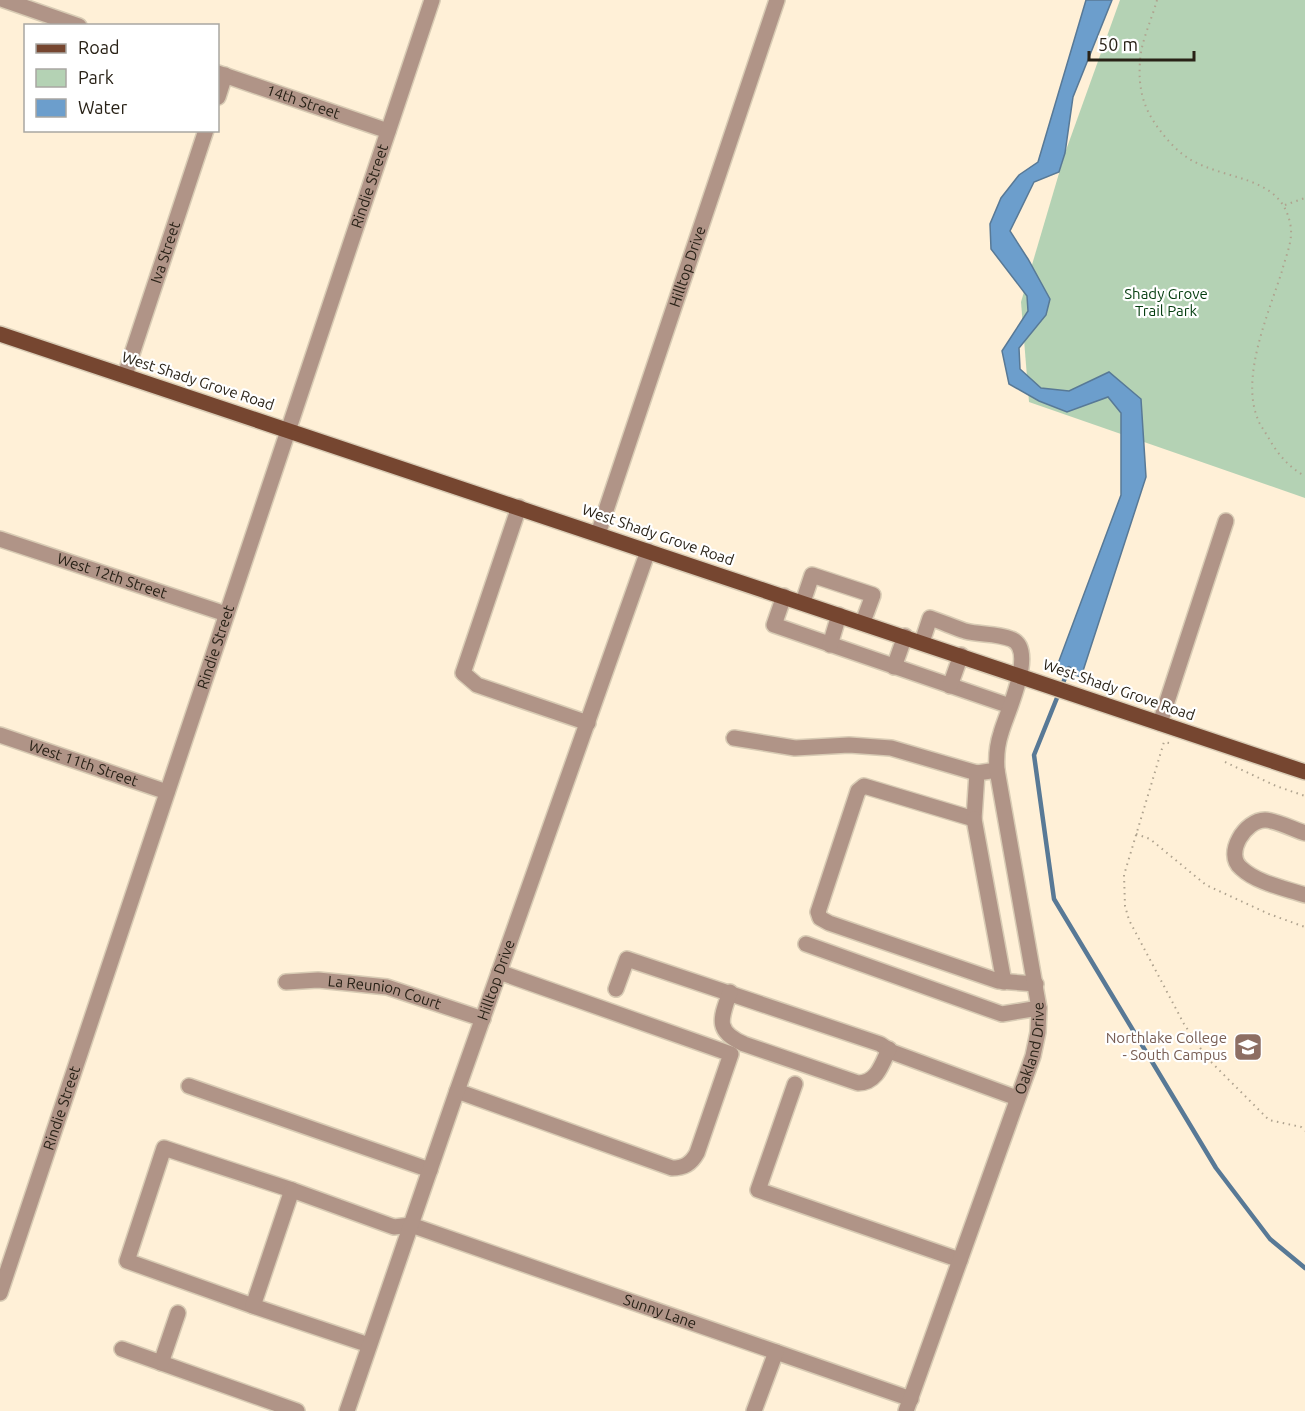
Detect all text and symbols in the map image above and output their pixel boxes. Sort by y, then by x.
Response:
legend [24,24,219,132]
scale bar [1089,24,1194,62]
text: 50 m [1098,34,1138,54]
text: Road [78,37,120,57]
text: Park [78,67,114,87]
street label: 14th Street [264,81,343,122]
text: Water [78,97,128,117]
street label: Rindie Street [347,142,391,230]
street label: Iva Street [147,219,183,286]
street label: Hilltop Drive [666,224,709,309]
park label: Shady Grove Trail Park [1124,285,1208,319]
street label: West Shady Grove Road [120,348,277,413]
street label: West Shady Grove Road [580,501,736,568]
street label: West 12th Street [55,550,169,602]
street label: Rindie Street [193,603,237,691]
street label: West Shady Grove Road [1041,656,1197,723]
street label: West 11th Street [26,736,140,790]
street label: Hilltop Drive [474,937,518,1023]
street label: La Reunion Court [327,972,444,1013]
street label: Oakland Drive [1011,1001,1047,1097]
place label: Northlake College - South Campus [1106,1029,1227,1063]
school or university icon: Northlake College - South Campus [1232,1031,1264,1063]
street label: Rindie Street [39,1064,83,1152]
street label: Sunny Lane [621,1291,699,1332]

